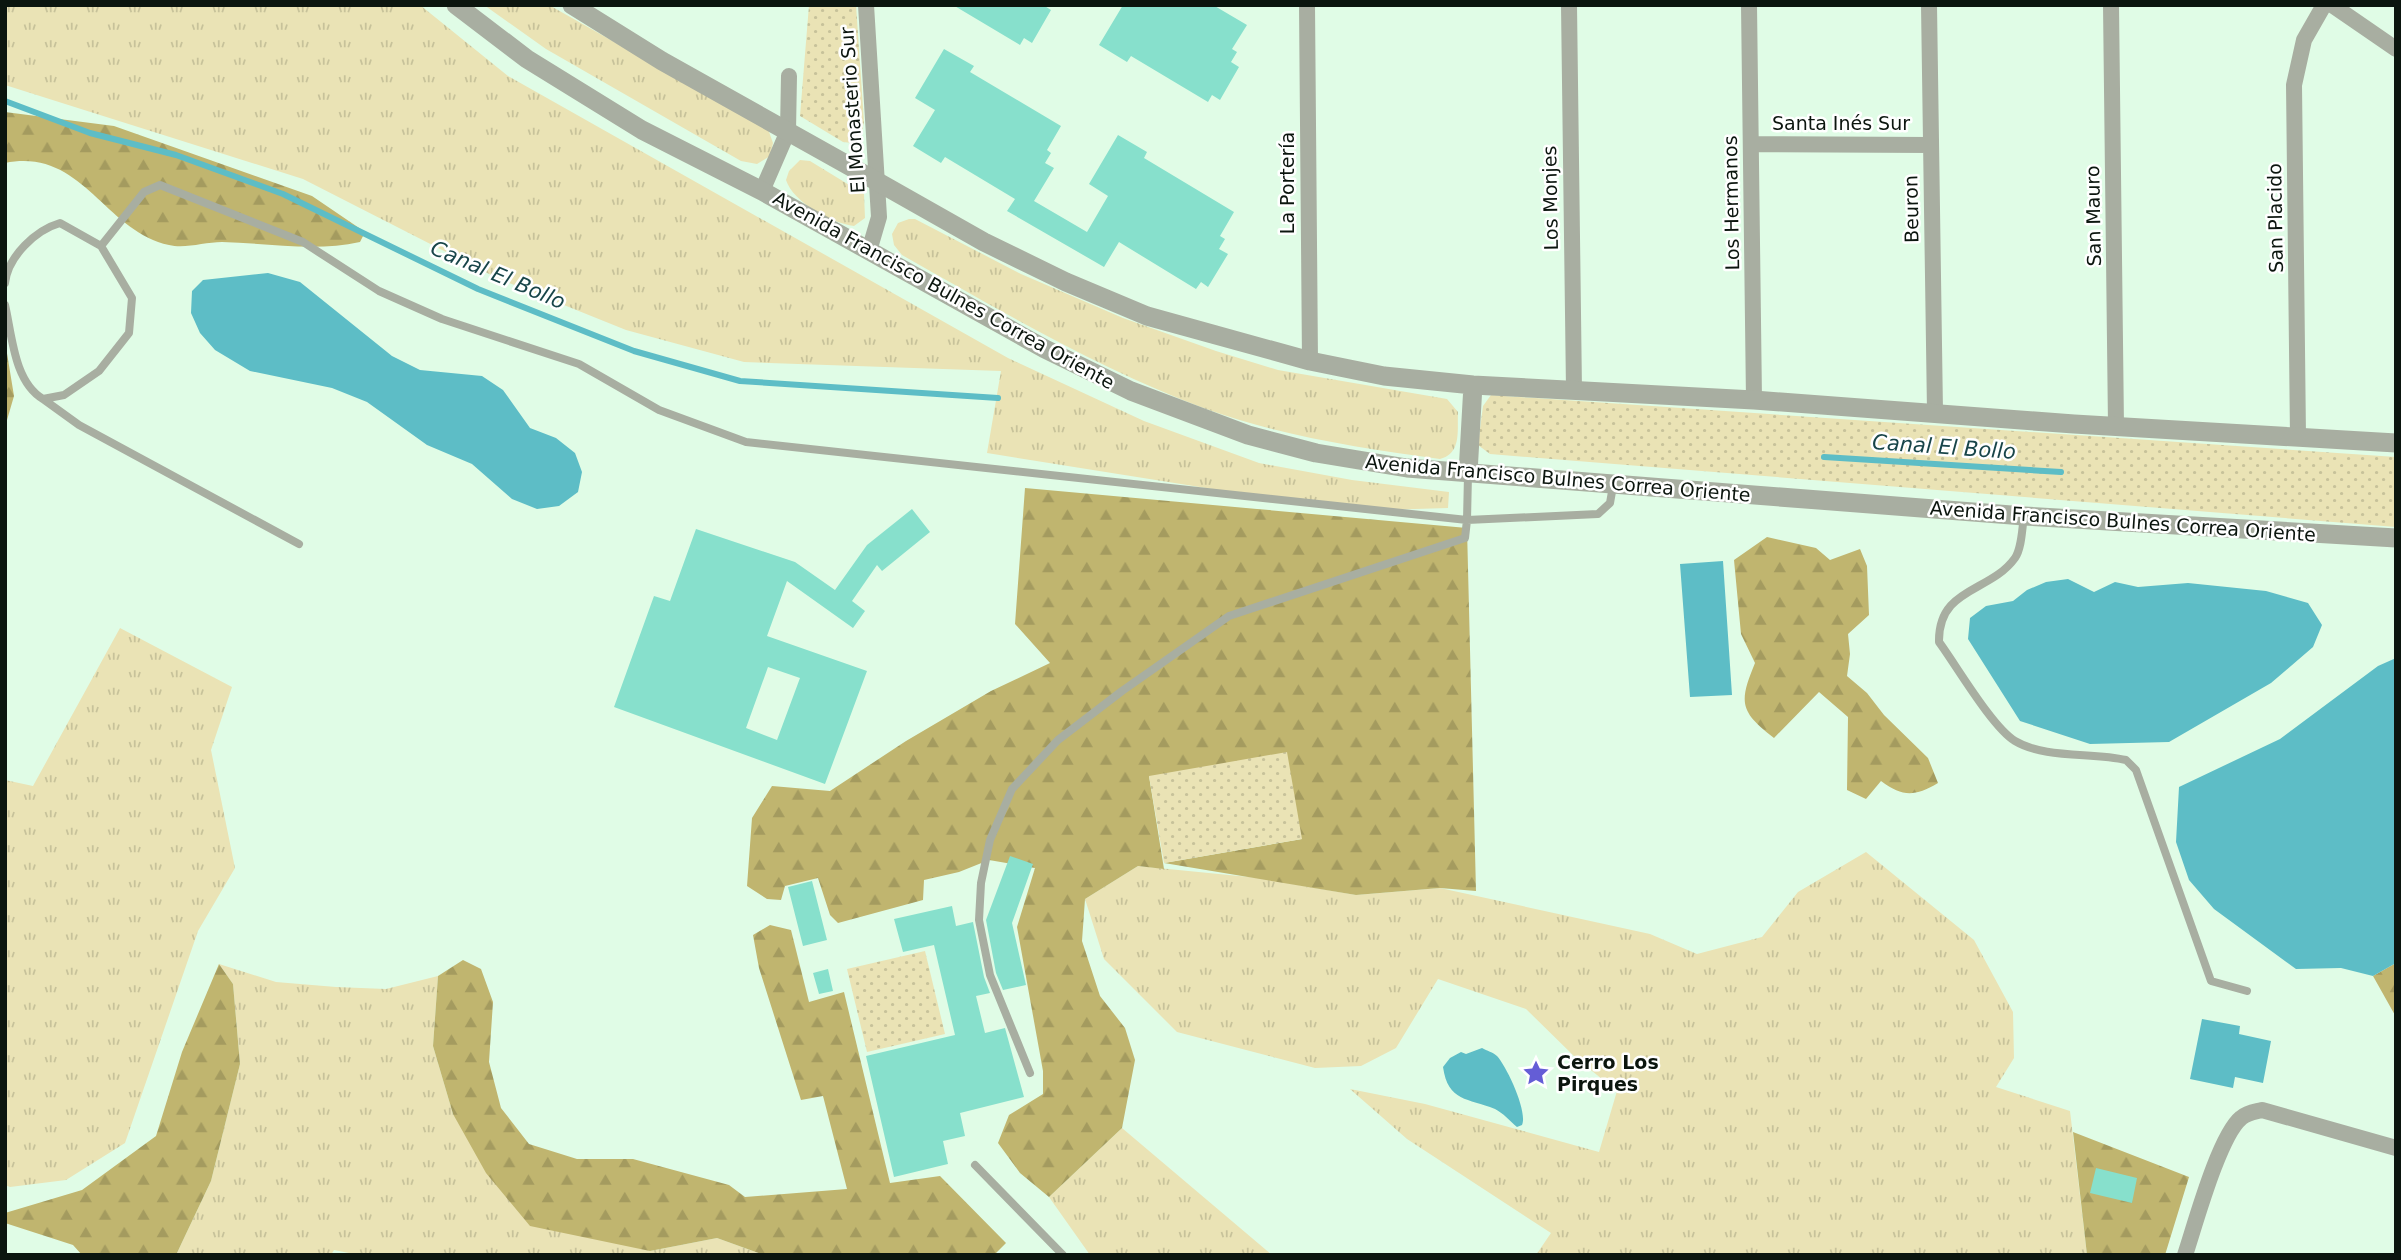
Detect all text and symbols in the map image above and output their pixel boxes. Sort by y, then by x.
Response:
street label: El Monasterio Sur [835,26,869,194]
street label: Santa Inés Sur [1772,112,1910,134]
street label: La Portería [1276,132,1298,234]
street label: Los Hermanos [1719,135,1743,271]
street label: Los Monjes [1538,145,1562,251]
street label: San Placido [2263,163,2287,273]
street label: San Mauro [2081,165,2105,267]
street label: Beuron [1899,175,1923,243]
street label: Avenida Francisco Bulnes Correa Oriente [770,187,1118,393]
water label: Canal El Bollo [427,236,569,314]
water label: Canal El Bollo [1871,430,2017,464]
street label: Avenida Francisco Bulnes Correa Oriente [1364,450,1752,506]
street label: Avenida Francisco Bulnes Correa Oriente [1929,497,2317,545]
place label: Cerro Los Pirques [1557,1051,1659,1095]
place icon: Cerro Los Pirques [1521,1058,1551,1088]

